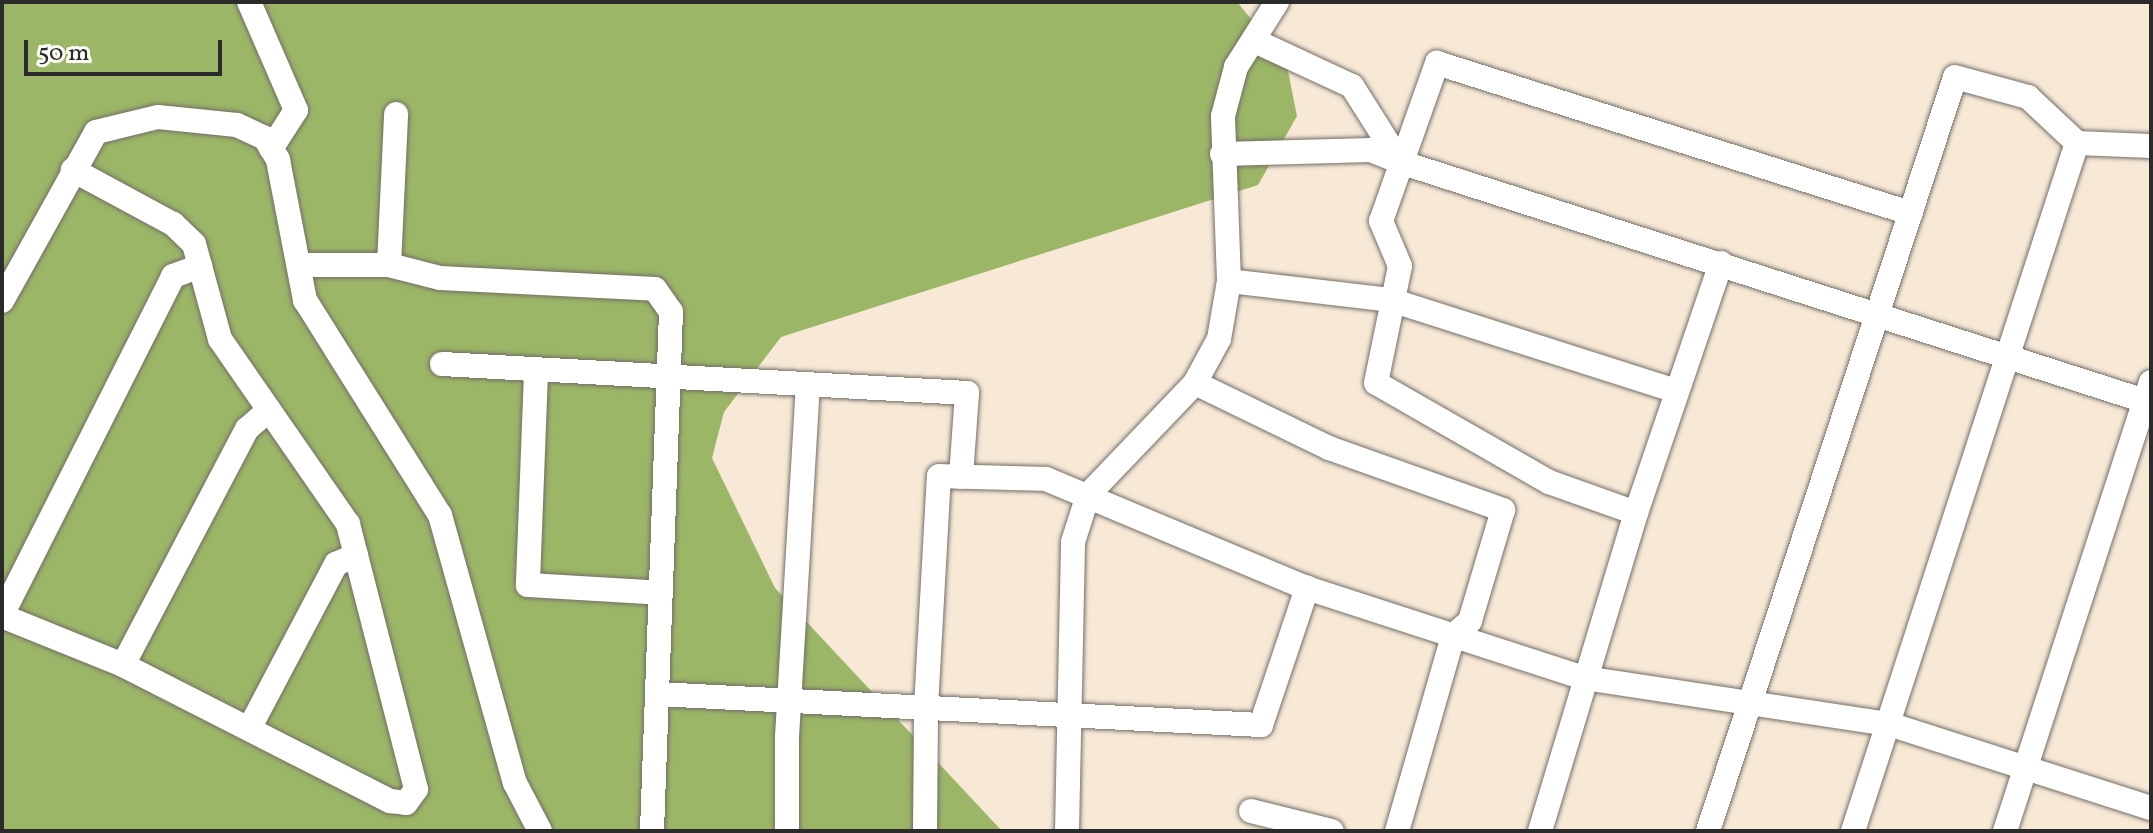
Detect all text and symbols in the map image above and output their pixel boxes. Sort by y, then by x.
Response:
scale bar [28,24,226,74]
text: 50 m [38,37,90,71]

